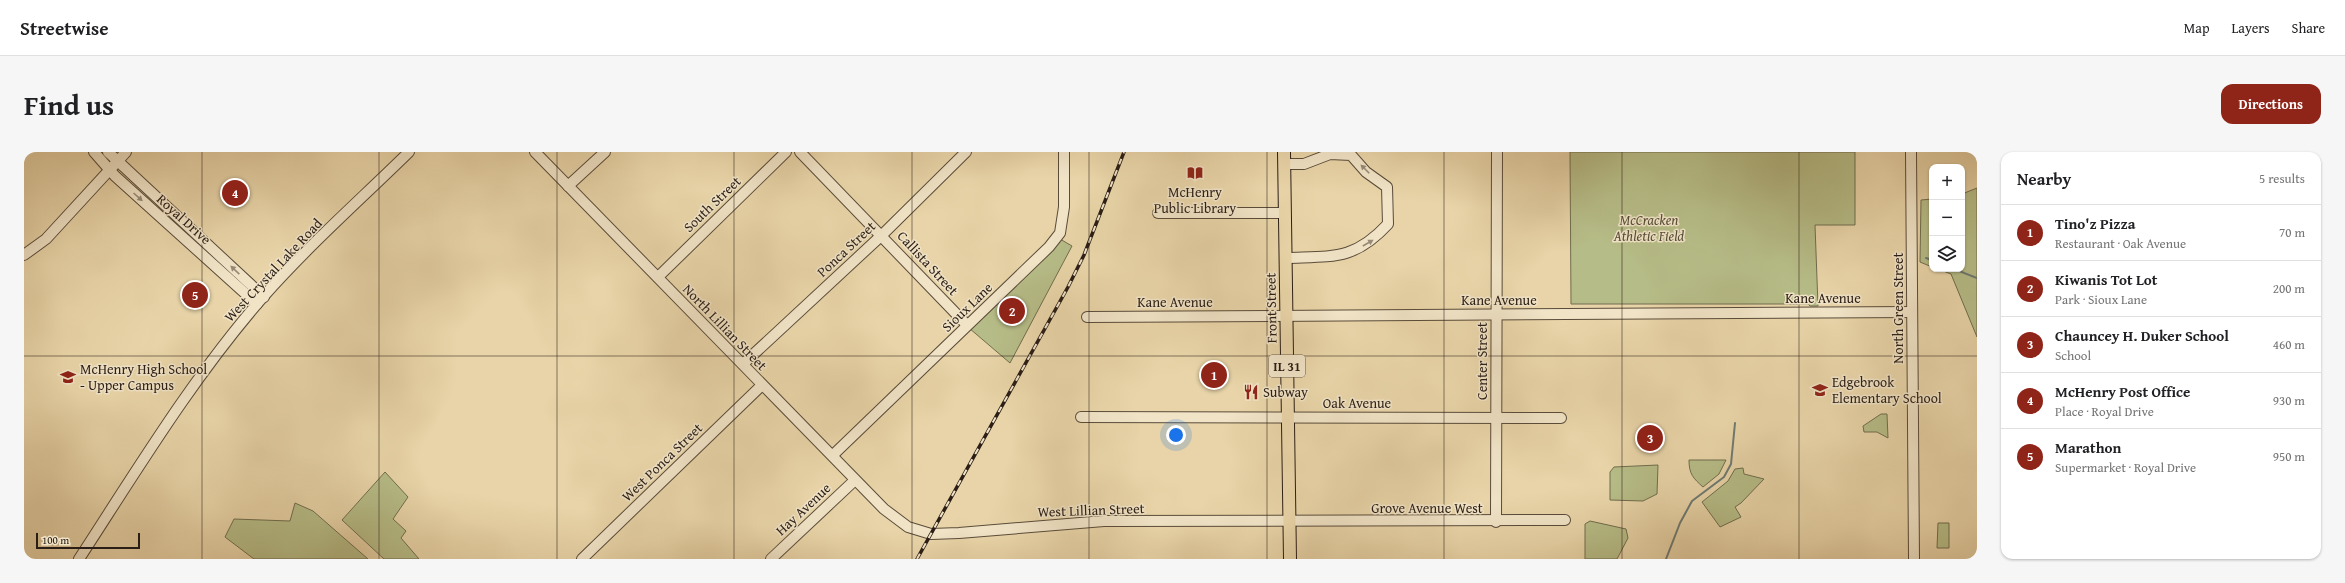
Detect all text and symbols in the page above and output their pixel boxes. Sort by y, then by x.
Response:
text: Streetwise [20,14,109,42]
text: Map [2184,18,2210,38]
text: Layers [2232,18,2270,38]
text: Share [2292,18,2325,38]
text: Find us [24,84,114,125]
button: Directions [2221,84,2321,124]
library icon: McHenry Public Library [1186,164,1204,182]
one-way arrow [1360,164,1370,174]
map controls [1929,164,1965,272]
button: + [1929,164,1965,200]
text: Nearby [2017,166,2071,191]
text: 5 results [2259,169,2305,188]
street label: South Street [679,171,745,236]
pin: 4 [222,178,248,208]
place label: McHenry Public Library [1154,182,1236,218]
street label: Royal Drive [152,189,216,249]
one-way arrow [133,192,142,201]
button: − [1929,200,1965,236]
park label: McCracken Athletic Field [1613,210,1685,246]
street label: West Crystal Lake Road [220,213,327,326]
text: Tino'z Pizza [2055,213,2135,234]
street label: Ponca Street [812,216,880,281]
text: 1 [2027,223,2033,242]
text: 70 m [2279,223,2305,242]
street label: Callista Street [893,226,963,300]
text: Restaurant · Oak Avenue [2055,234,2186,253]
button: layers [1929,236,1965,272]
one-way arrow [1362,239,1374,246]
street label: North Green Street [1888,252,1908,364]
one-way arrow [230,266,240,275]
text: Kiwanis Tot Lot [2055,269,2157,290]
street label: Front Street [1260,272,1282,344]
street label: Sioux Lane [937,277,997,336]
street label: North Lillian Street [678,279,772,375]
text: 2 [2027,279,2033,298]
text: 200 m [2273,279,2305,298]
pin: 5 [182,280,208,310]
street label: Kane Avenue [1785,288,1861,308]
street label: Kane Avenue [1461,290,1537,310]
text: Park · Sioux Lane [2055,290,2147,309]
street label: Kane Avenue [1137,292,1213,312]
pin: 2 [999,296,1025,326]
street label: Center Street [1472,322,1492,400]
text: Chauncey H. Duker School [2055,325,2229,346]
text: 3 [2027,335,2033,354]
text: 460 m [2273,335,2305,354]
text: School [2055,346,2091,365]
road number: IL 31 [1269,355,1305,377]
place label: McHenry High School - Upper Campus [80,359,207,395]
pin: 1 [1201,360,1227,390]
school or university icon: McHenry High School - Upper Campus [59,368,77,386]
place label: Edgebrook Elementary School [1832,372,1942,408]
school or university icon: Edgebrook Elementary School [1811,381,1829,399]
text: McHenry Post Office [2055,381,2190,402]
place label: Subway [1263,382,1308,402]
restaurant icon: Subway [1242,383,1260,401]
text: 4 [2027,391,2033,410]
text: 930 m [2273,391,2305,410]
street label: Oak Avenue [1323,393,1392,413]
text: Place · Royal Drive [2055,402,2154,421]
street label: West Ponca Street [617,418,707,506]
pin: 3 [1637,423,1663,453]
your location [1166,425,1186,445]
text: Marathon [2055,437,2121,458]
text: 5 [2027,447,2033,466]
text: 950 m [2273,447,2305,466]
text: Supermarket · Royal Drive [2055,458,2196,477]
street label: Hay Avenue [771,478,835,540]
street label: West Lillian Street [1037,498,1145,522]
street label: Grove Avenue West [1371,498,1483,518]
scale bar [36,531,140,550]
text: 100 m [42,532,69,548]

